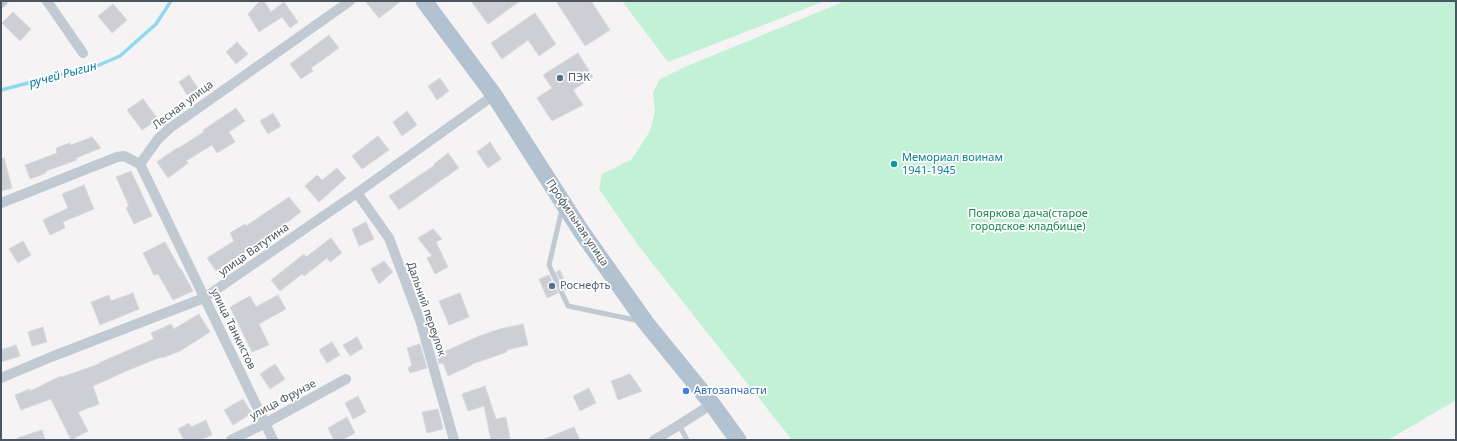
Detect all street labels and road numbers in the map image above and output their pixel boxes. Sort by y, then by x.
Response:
street label: Лесная улица [150,78,216,132]
street label: Профильная улица [543,177,611,269]
street label: улица Ватутина [216,221,292,279]
street label: Дальний переулок [404,260,448,358]
street label: улица Танкистов [208,286,258,372]
street label: улица Фрунзе [248,377,318,423]

